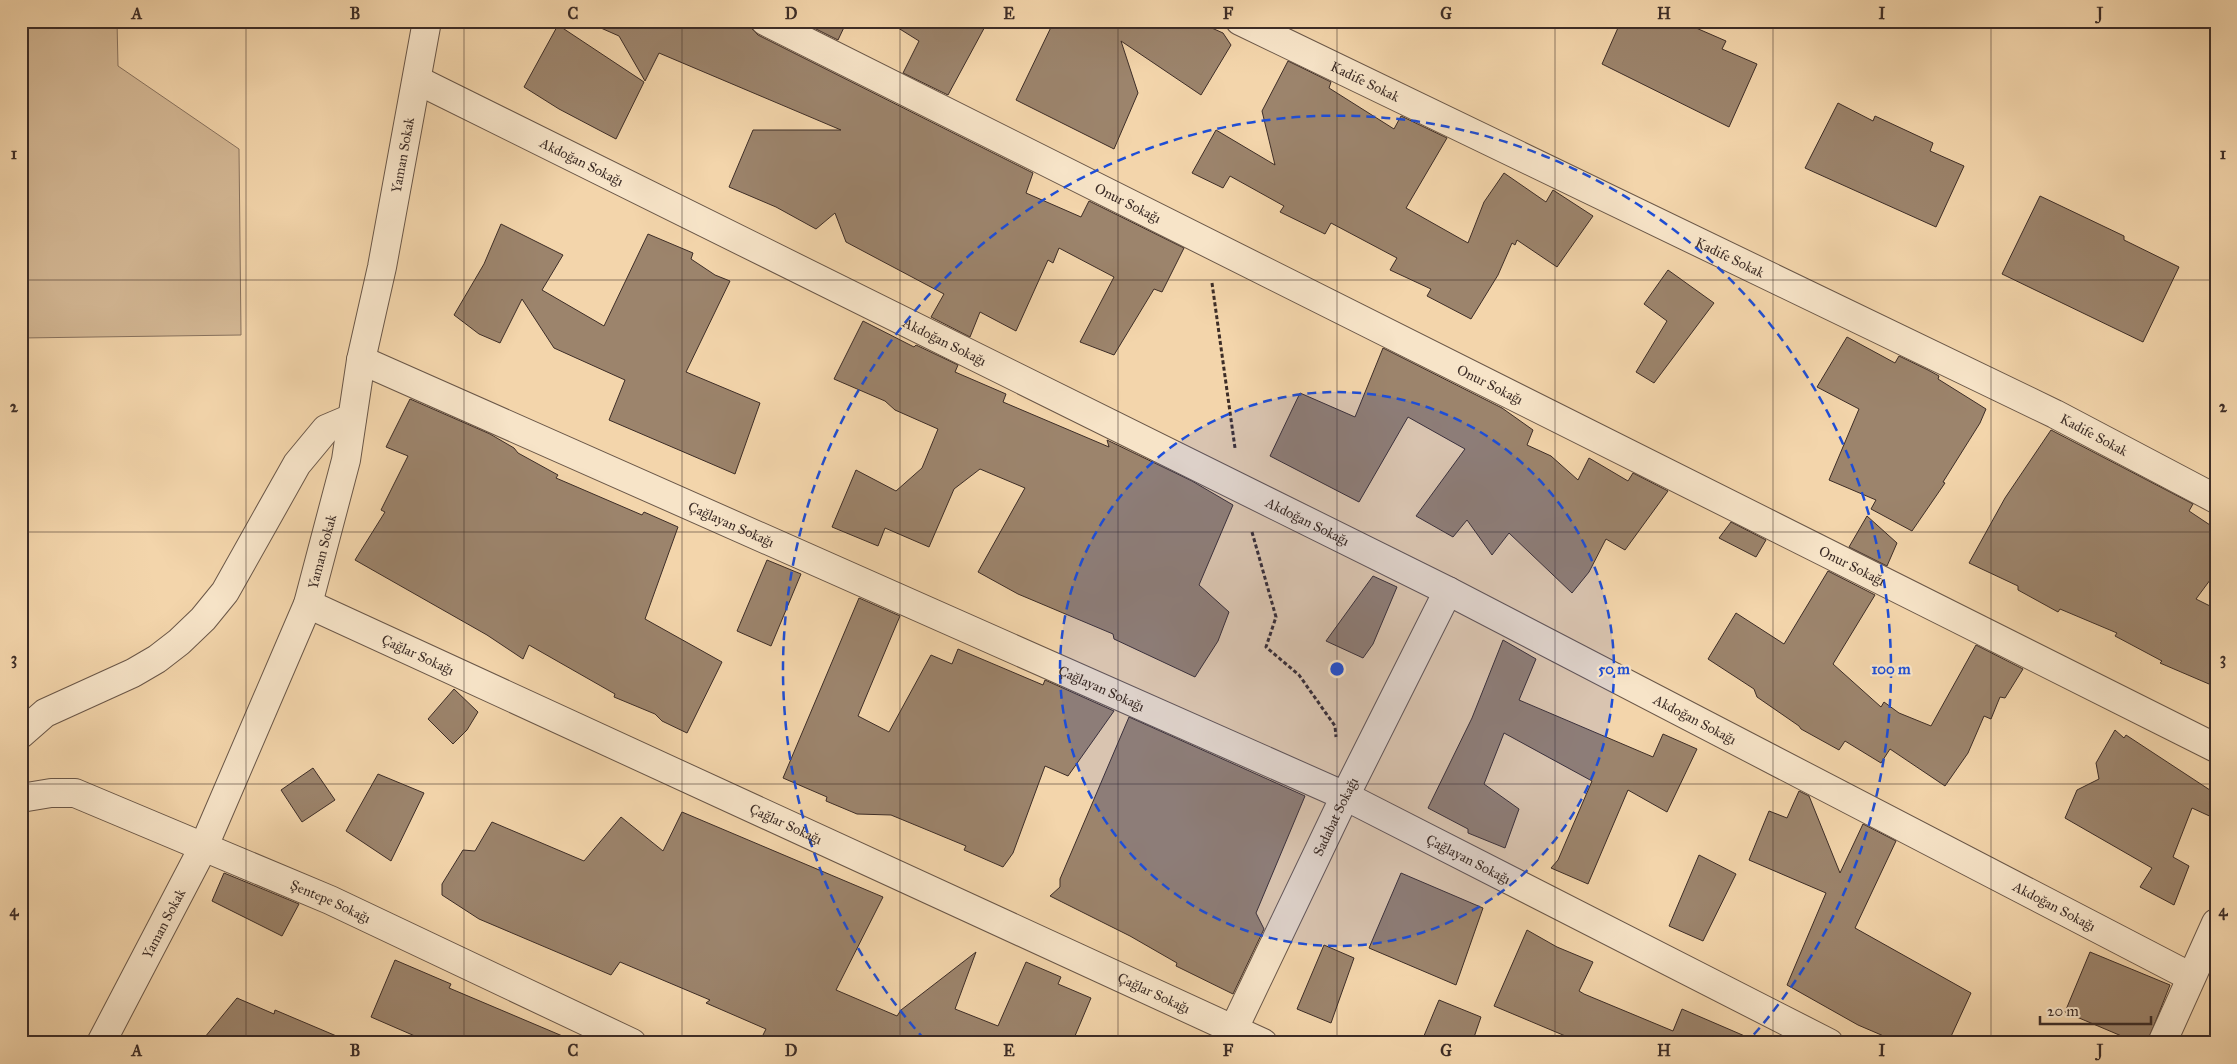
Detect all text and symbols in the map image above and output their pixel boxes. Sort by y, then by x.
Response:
text: A [131,4,143,23]
text: B [350,4,360,23]
text: C [568,4,579,23]
text: D [785,4,798,23]
text: E [1003,4,1015,23]
text: F [1223,4,1234,23]
text: G [1440,4,1452,23]
text: H [1657,4,1671,23]
text: I [1879,4,1886,23]
text: J [2095,4,2104,24]
street label: Kadife Sokak [1328,58,1403,106]
street label: Yaman Sokak [388,116,418,194]
street label: Akdoğan Sokağı [536,134,626,190]
text: 1 [11,144,18,163]
text: 1 [2220,144,2227,163]
street label: Onur Sokağı [1092,180,1164,227]
street label: Kadife Sokak [1693,234,1767,282]
street label: Akdoğan Sokağı [899,314,989,370]
street label: Onur Sokağı [1454,361,1526,408]
text: 2 [10,397,19,416]
text: 2 [2219,397,2228,416]
street label: Kadife Sokak [2057,410,2131,460]
street label: Akdoğan Sokağı [1262,494,1352,550]
street label: Çağlayan Sokağı [685,498,777,551]
street label: Yaman Sokak [304,512,340,591]
street label: Onur Sokağı [1816,542,1888,590]
street label: Çağlar Sokağı [379,631,457,679]
text: 3 [11,649,17,669]
text: 3 [2220,649,2226,669]
centre of rings [1328,660,1346,678]
text: 50 m [1598,660,1630,678]
text: 100 m [1871,660,1911,678]
street label: Çağlayan Sokağı [1056,662,1147,715]
street label: Akdoğan Sokağı [1650,691,1739,748]
street label: Sadabat Sokağı [1310,774,1362,859]
street label: Çağlar Sokağı [747,800,825,848]
street label: Çağlayan Sokağı [1423,831,1514,888]
street label: Şentepe Sokağı [288,876,373,927]
street label: Akdoğan Sokağı [2009,877,2099,935]
street label: Yaman Sokak [139,885,189,961]
text: 4 [10,901,20,921]
text: 4 [2219,901,2229,921]
street label: Çağlar Sokağı [1115,969,1193,1017]
scale bar [2040,994,2151,1026]
text: 20 m [2047,1002,2079,1020]
text: A [131,1041,143,1060]
text: B [350,1041,360,1060]
text: C [568,1041,579,1060]
text: D [785,1041,798,1060]
text: E [1003,1041,1015,1060]
text: F [1223,1041,1234,1060]
text: G [1440,1041,1452,1060]
text: H [1657,1041,1671,1060]
text: I [1879,1041,1886,1060]
text: J [2095,1041,2104,1061]

